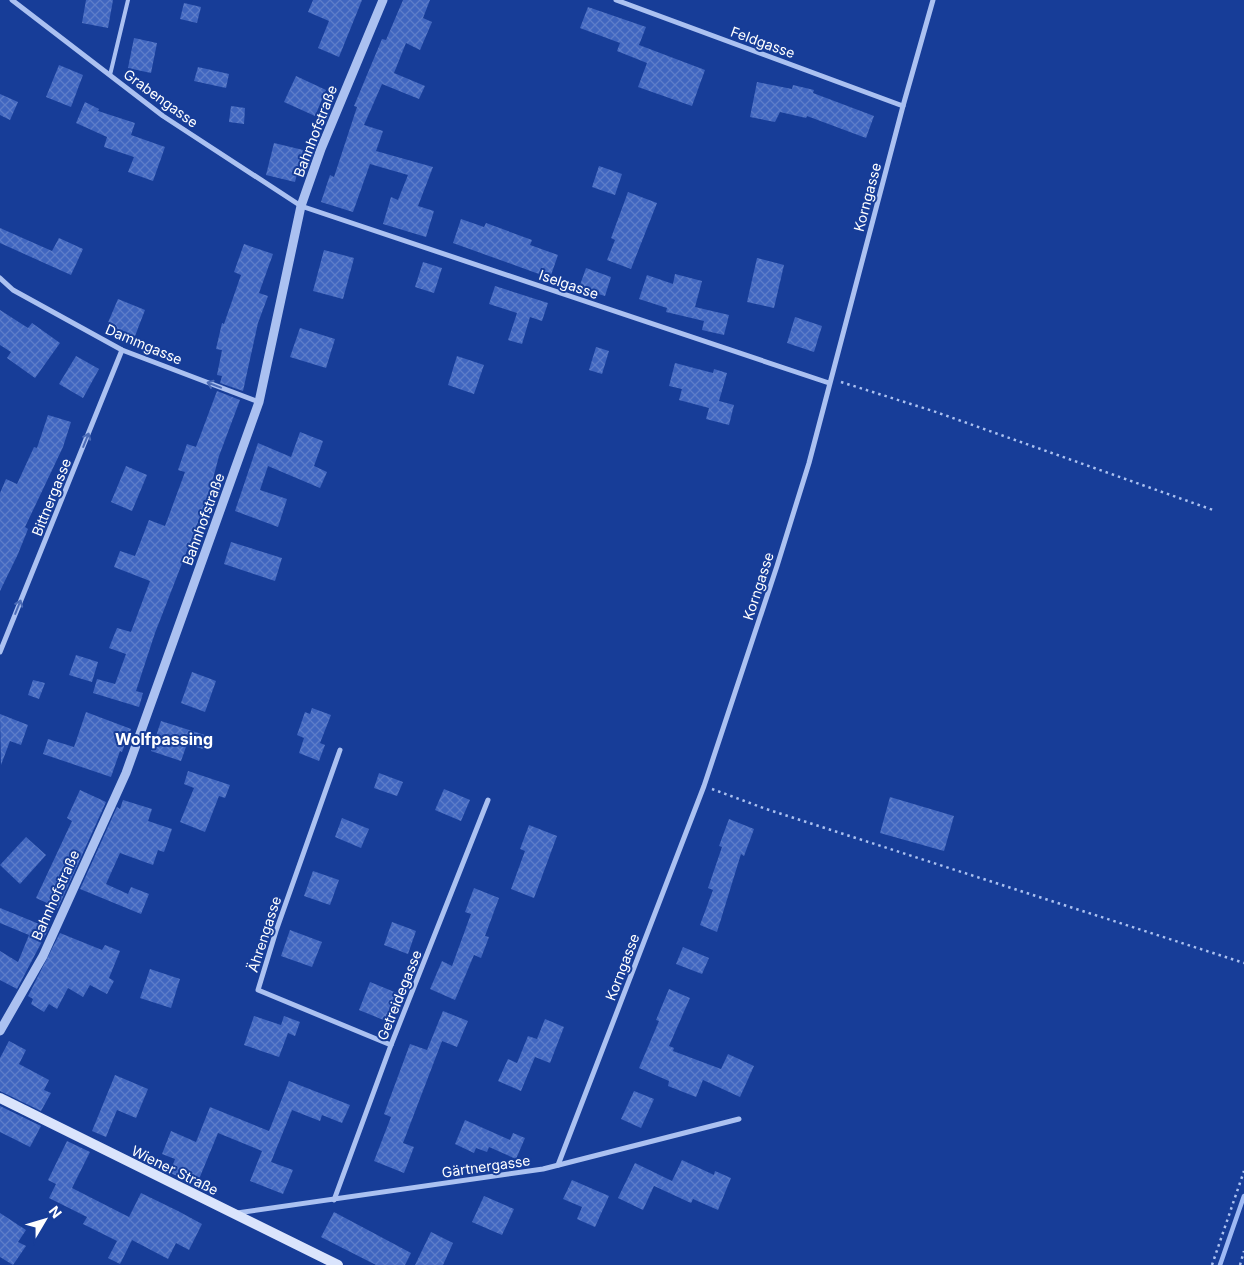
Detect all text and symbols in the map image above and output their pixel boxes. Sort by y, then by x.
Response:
street label: Feldgasse [729,23,797,61]
street label: Grabengasse [120,65,202,131]
street label: Bahnhofstraße [290,83,340,179]
street label: Korngasse [850,161,884,233]
street label: Iselgasse [537,266,601,302]
street label: Dammgasse [103,320,185,368]
one-way arrow [207,380,222,389]
one-way arrow [81,433,91,448]
street label: Bittnergasse [28,456,74,538]
street label: Bahnhofstraße [178,471,228,567]
street label: Korngasse [739,550,777,622]
one-way arrow [14,600,24,615]
district label: Wolfpassing [115,729,213,749]
street label: Bahnhofstraße [28,847,82,943]
street label: Ährengasse [244,894,284,974]
street label: Korngasse [601,931,643,1003]
street label: Getreidegasse [373,947,425,1043]
street label: Wiener Straße [129,1142,221,1198]
street label: Gärtnergasse [441,1151,531,1181]
north arrow [20,1195,70,1245]
text: N [46,1202,66,1221]

